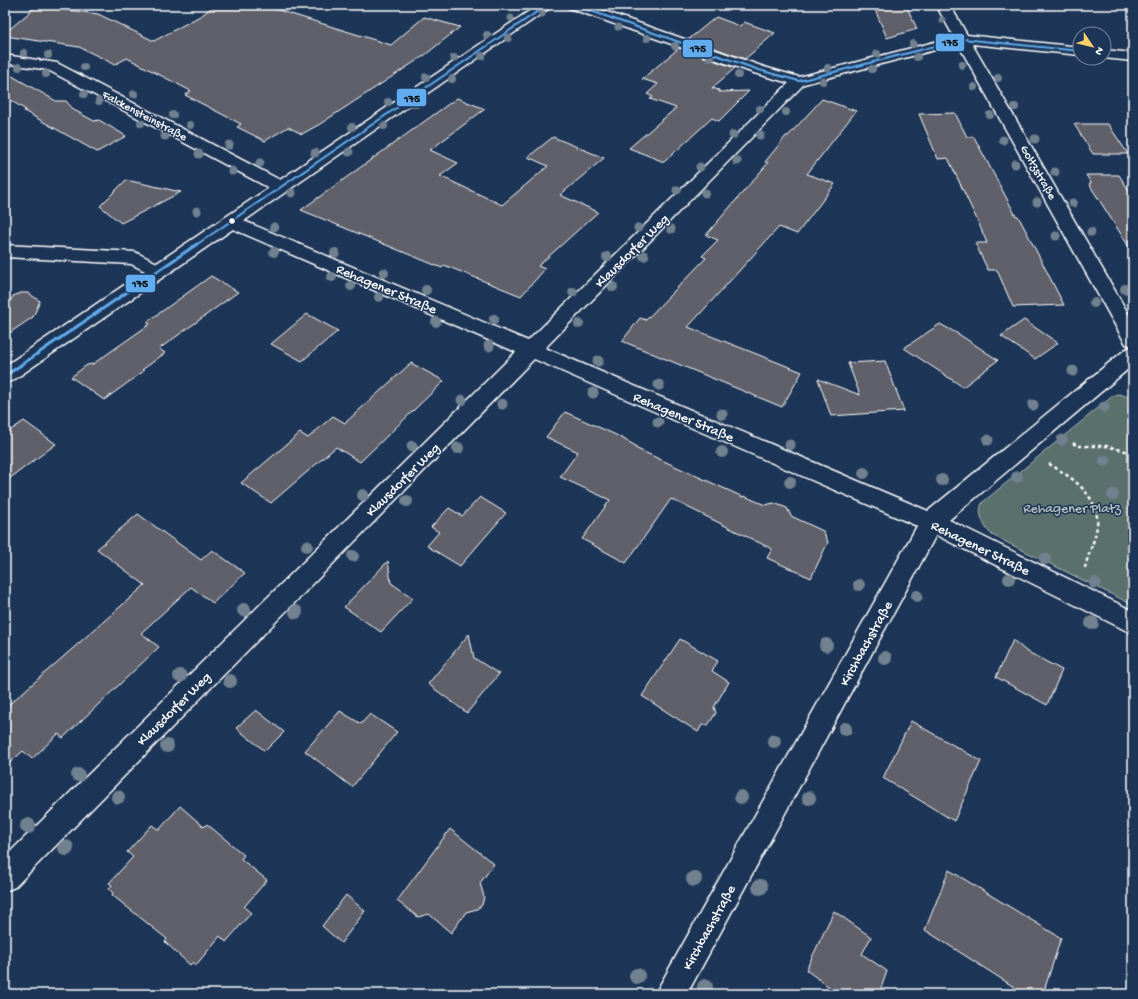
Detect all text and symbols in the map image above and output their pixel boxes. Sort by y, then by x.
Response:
north arrow [1072,26,1112,66]
line badge: 175 [935,33,965,52]
text: 175 [941,38,958,50]
line badge: 175 [682,39,713,58]
text: 175 [689,44,706,56]
text: N [1092,44,1106,57]
street label: Falckensteinstraße [98,88,190,145]
line badge: 175 [396,88,427,107]
text: 175 [403,94,420,106]
street label: Goltzstraße [1016,143,1059,203]
street label: Klausdorfer Weg [592,211,673,292]
unlabelled marker [227,216,237,226]
street label: Rehagener Straße [333,261,440,319]
line badge: 175 [125,274,156,293]
text: 175 [131,279,148,291]
street label: Rehagener Straße [630,389,737,447]
street label: Klausdorfer Weg [363,440,444,521]
park label: Rehagener Platz [1023,501,1122,518]
street label: Rehagener Straße [928,518,1033,581]
street label: Kirchbachstraße [837,598,898,690]
street label: Klausdorfer Weg [134,669,215,750]
street label: Kirchbachstraße [680,882,741,974]

